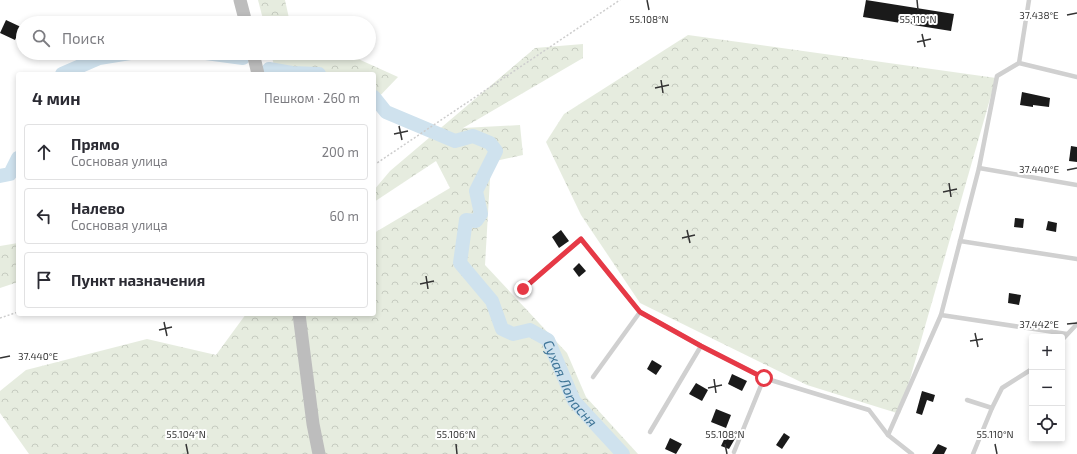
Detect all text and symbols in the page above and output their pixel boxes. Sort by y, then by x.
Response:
text: 37.438°E [1019,9,1059,21]
text: 55.108°N [629,13,669,25]
text: 55.110°N [899,13,937,25]
search box [16,16,376,60]
icon: search [30,27,52,49]
text: Поиск [62,29,105,47]
text: 4 мин [32,88,81,108]
text: Пешком · 260 m [264,90,360,106]
text: Прямо [71,135,120,153]
icon: ahead [33,141,55,163]
text: 200 m [322,144,359,160]
text: Сосновая улица [71,153,168,169]
text: 37.440°E [1019,163,1059,175]
text: Налево [71,199,125,217]
icon: left [33,205,55,227]
text: 60 m [329,208,359,224]
text: Сосновая улица [71,217,168,233]
icon: arrive [33,269,55,291]
text: Пункт назначения [71,271,205,289]
route end [514,280,532,298]
text: 37.442°E [1019,318,1059,330]
map controls [1029,334,1065,442]
button: + [1029,334,1065,370]
water label: Сухая Лопасня [540,337,602,430]
text: 37.440°E [18,350,58,362]
route start [755,369,773,387]
button: − [1029,370,1065,406]
button: locate [1029,406,1065,442]
text: 55.104°N [166,428,206,440]
text: 55.106°N [437,428,476,440]
text: 55.108°N [705,428,745,440]
text: 55.110°N [976,428,1014,440]

